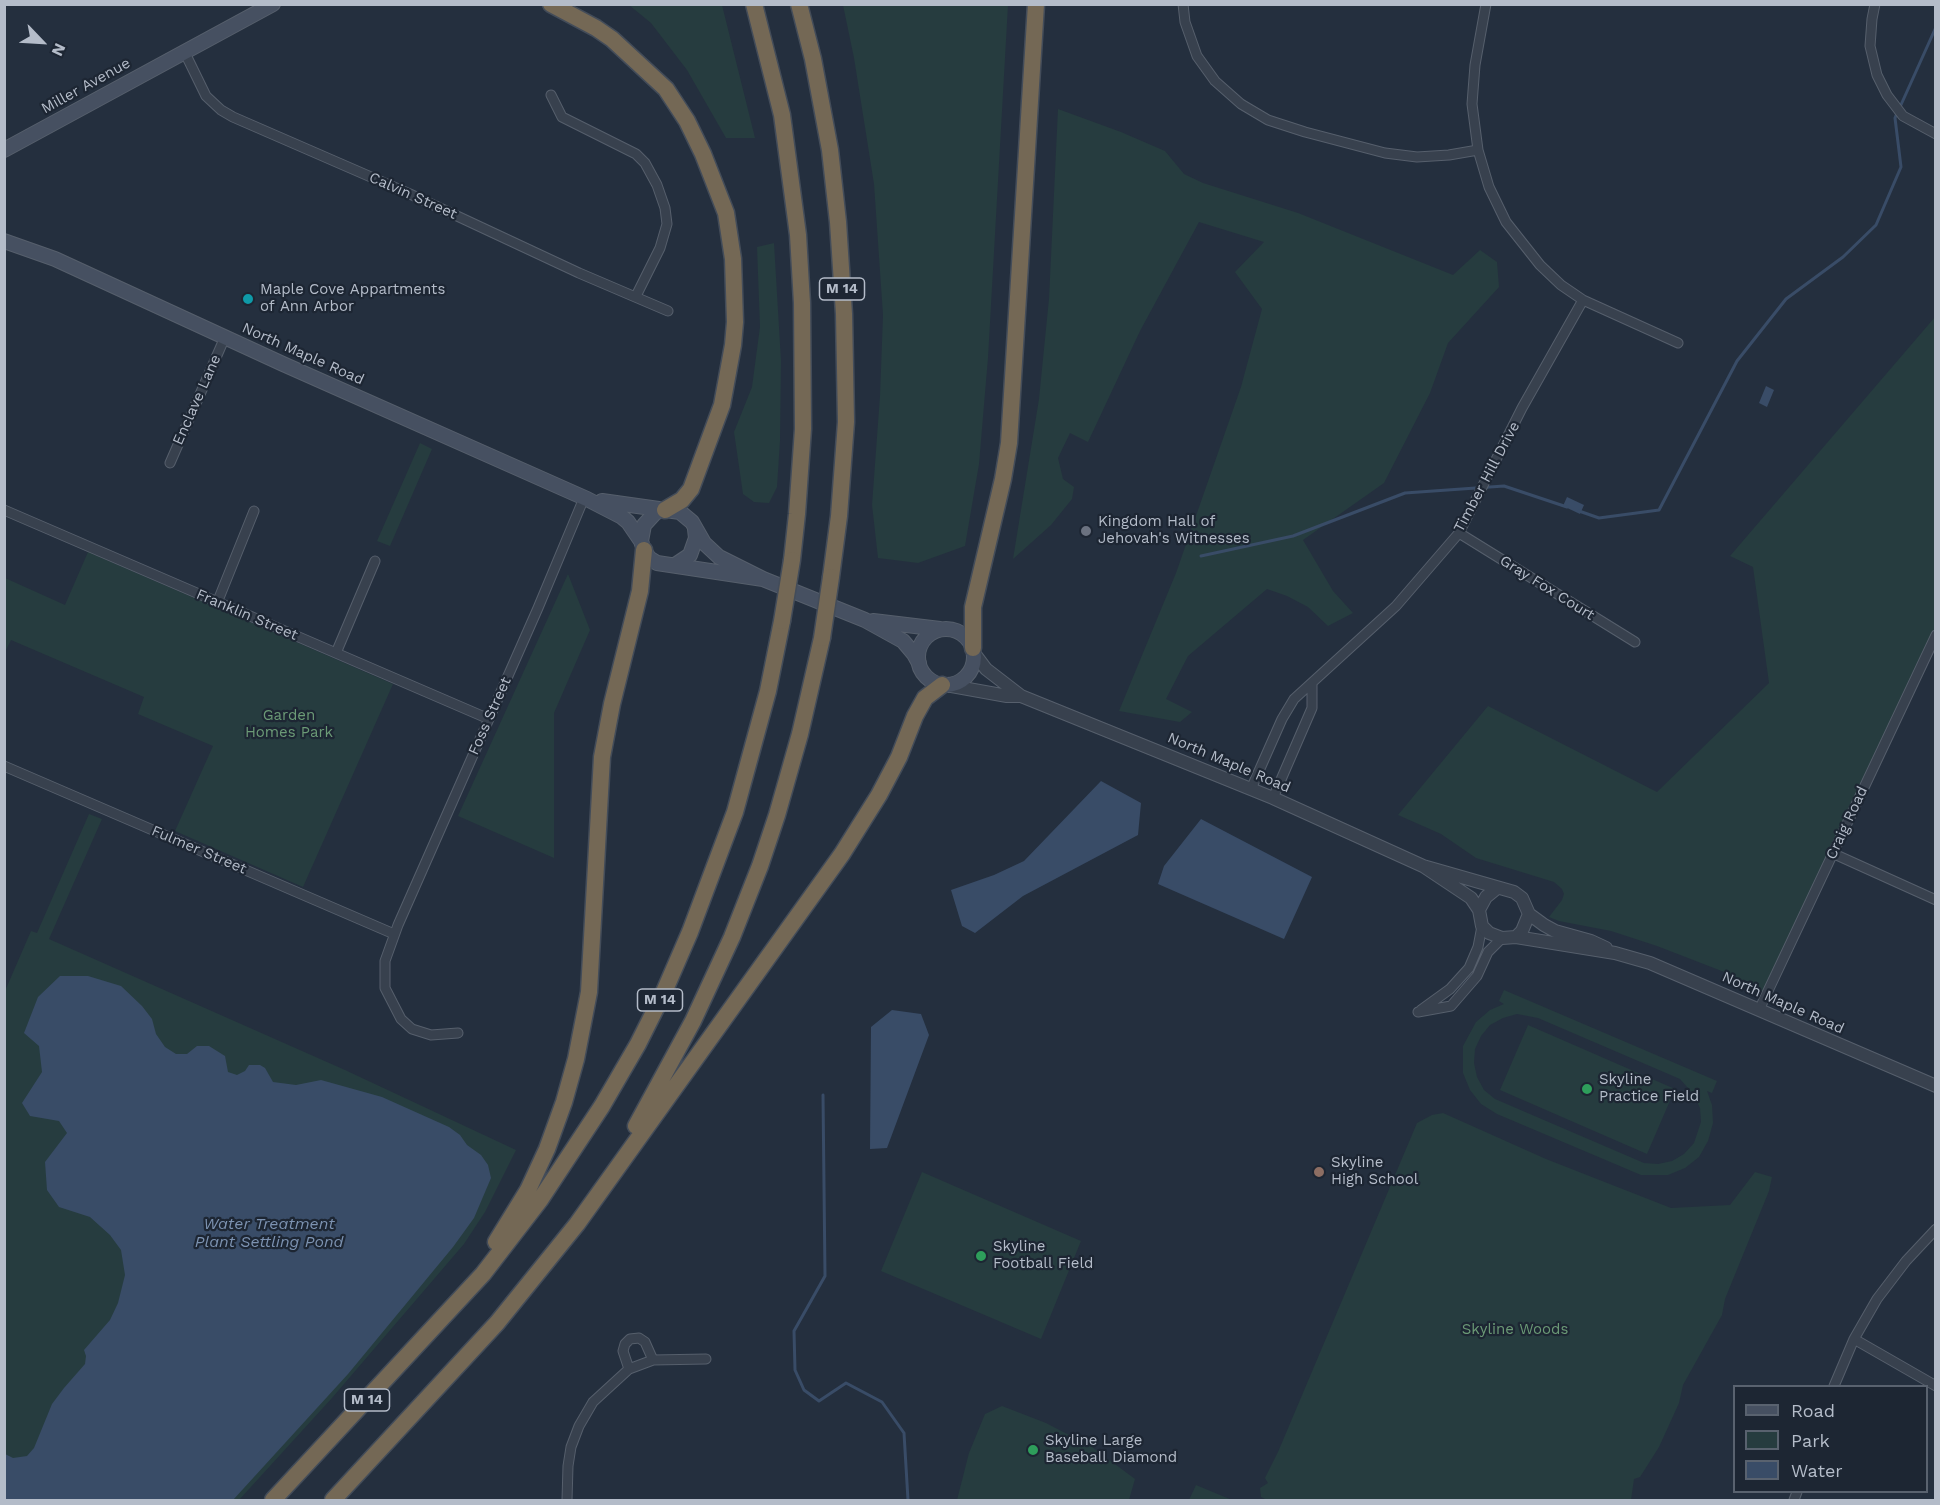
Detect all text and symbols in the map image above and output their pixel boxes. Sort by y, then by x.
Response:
north arrow [12,12,72,72]
text: N [48,40,70,59]
street label: Miller Avenue [38,54,134,118]
street label: Calvin Street [366,169,460,223]
road number: M 14 [820,278,864,300]
place label: Maple Cove Appartments of Ann Arbor [260,281,445,316]
marker: Maple Cove Appartments of Ann Arbor [241,292,255,306]
street label: North Maple Road [239,319,367,389]
street label: Enclave Lane [169,352,225,448]
street label: Timber Hill Drive [1450,418,1524,536]
place label: Kingdom Hall of Jehovah's Witnesses [1098,513,1250,548]
marker: Kingdom Hall of Jehovah's Witnesses [1079,524,1093,538]
street label: Gray Fox Court [1496,552,1598,624]
street label: Franklin Street [193,585,301,645]
street label: Foss Street [465,674,515,758]
park label: Garden Homes Park [245,707,333,742]
street label: North Maple Road [1165,729,1293,797]
street label: Craig Road [1822,784,1872,862]
street label: Fulmer Street [149,822,249,878]
street label: North Maple Road [1719,968,1847,1038]
road number: M 14 [638,989,682,1011]
place label: Skyline Practice Field [1599,1071,1699,1106]
marker: Skyline Practice Field [1580,1082,1594,1096]
place label: Skyline High School [1331,1154,1418,1189]
marker: Skyline High School [1312,1165,1326,1179]
water label: Water Treatment Plant Settling Pond [195,1214,343,1252]
place label: Skyline Football Field [993,1238,1093,1273]
marker: Skyline Football Field [974,1249,988,1263]
park label: Skyline Woods [1462,1321,1568,1339]
legend [1733,1385,1928,1493]
road number: M 14 [344,1389,389,1411]
text: Road [1791,1400,1835,1421]
text: Park [1791,1430,1830,1451]
place label: Skyline Large Baseball Diamond [1045,1432,1177,1467]
marker: Skyline Large Baseball Diamond [1026,1443,1040,1457]
text: Water [1791,1460,1843,1481]

